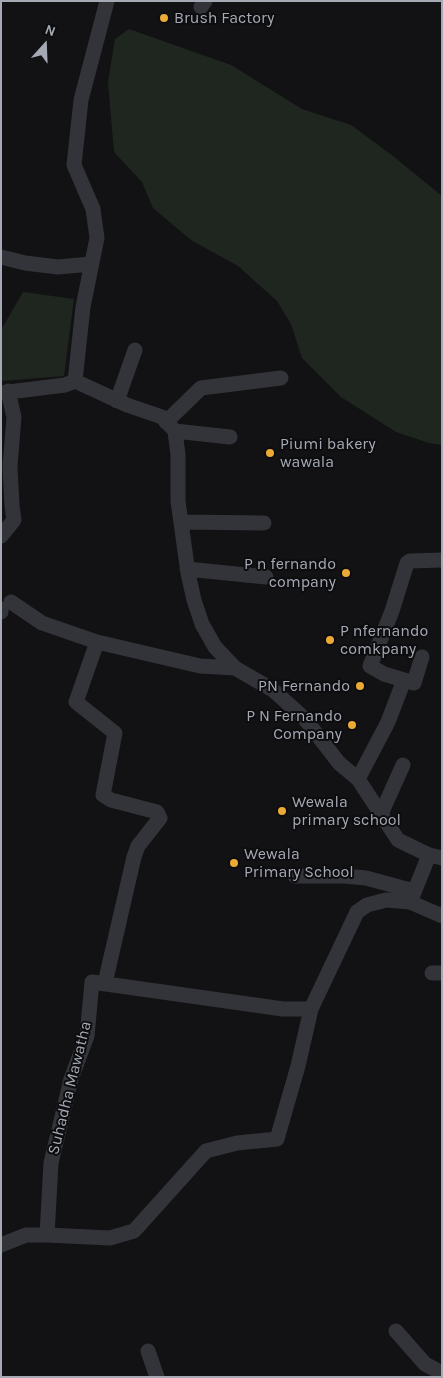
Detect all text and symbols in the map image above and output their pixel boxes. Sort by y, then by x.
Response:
place label: Brush Factory [174,8,274,28]
marker: Brush Factory [158,12,170,24]
north arrow [20,20,70,70]
text: N [43,21,58,40]
place label: Piumi bakery wawala [280,434,376,472]
marker: Piumi bakery wawala [264,447,276,459]
place label: P n fernando company [244,554,336,592]
marker: P n fernando company [340,567,352,579]
place label: P nfernando comkpany [340,621,428,659]
marker: P nfernando comkpany [324,634,336,646]
place label: PN Fernando [258,676,350,696]
marker: PN Fernando [354,680,366,692]
place label: P N Fernando Company [246,706,342,744]
marker: P N Fernando Company [346,719,358,731]
place label: Wewala primary school [292,792,401,830]
marker: Wewala primary school [276,805,288,817]
place label: Wewala Primary School [244,844,354,882]
marker: Wewala Primary School [228,857,240,869]
street label: Suhadha Mawatha [44,1019,96,1157]

